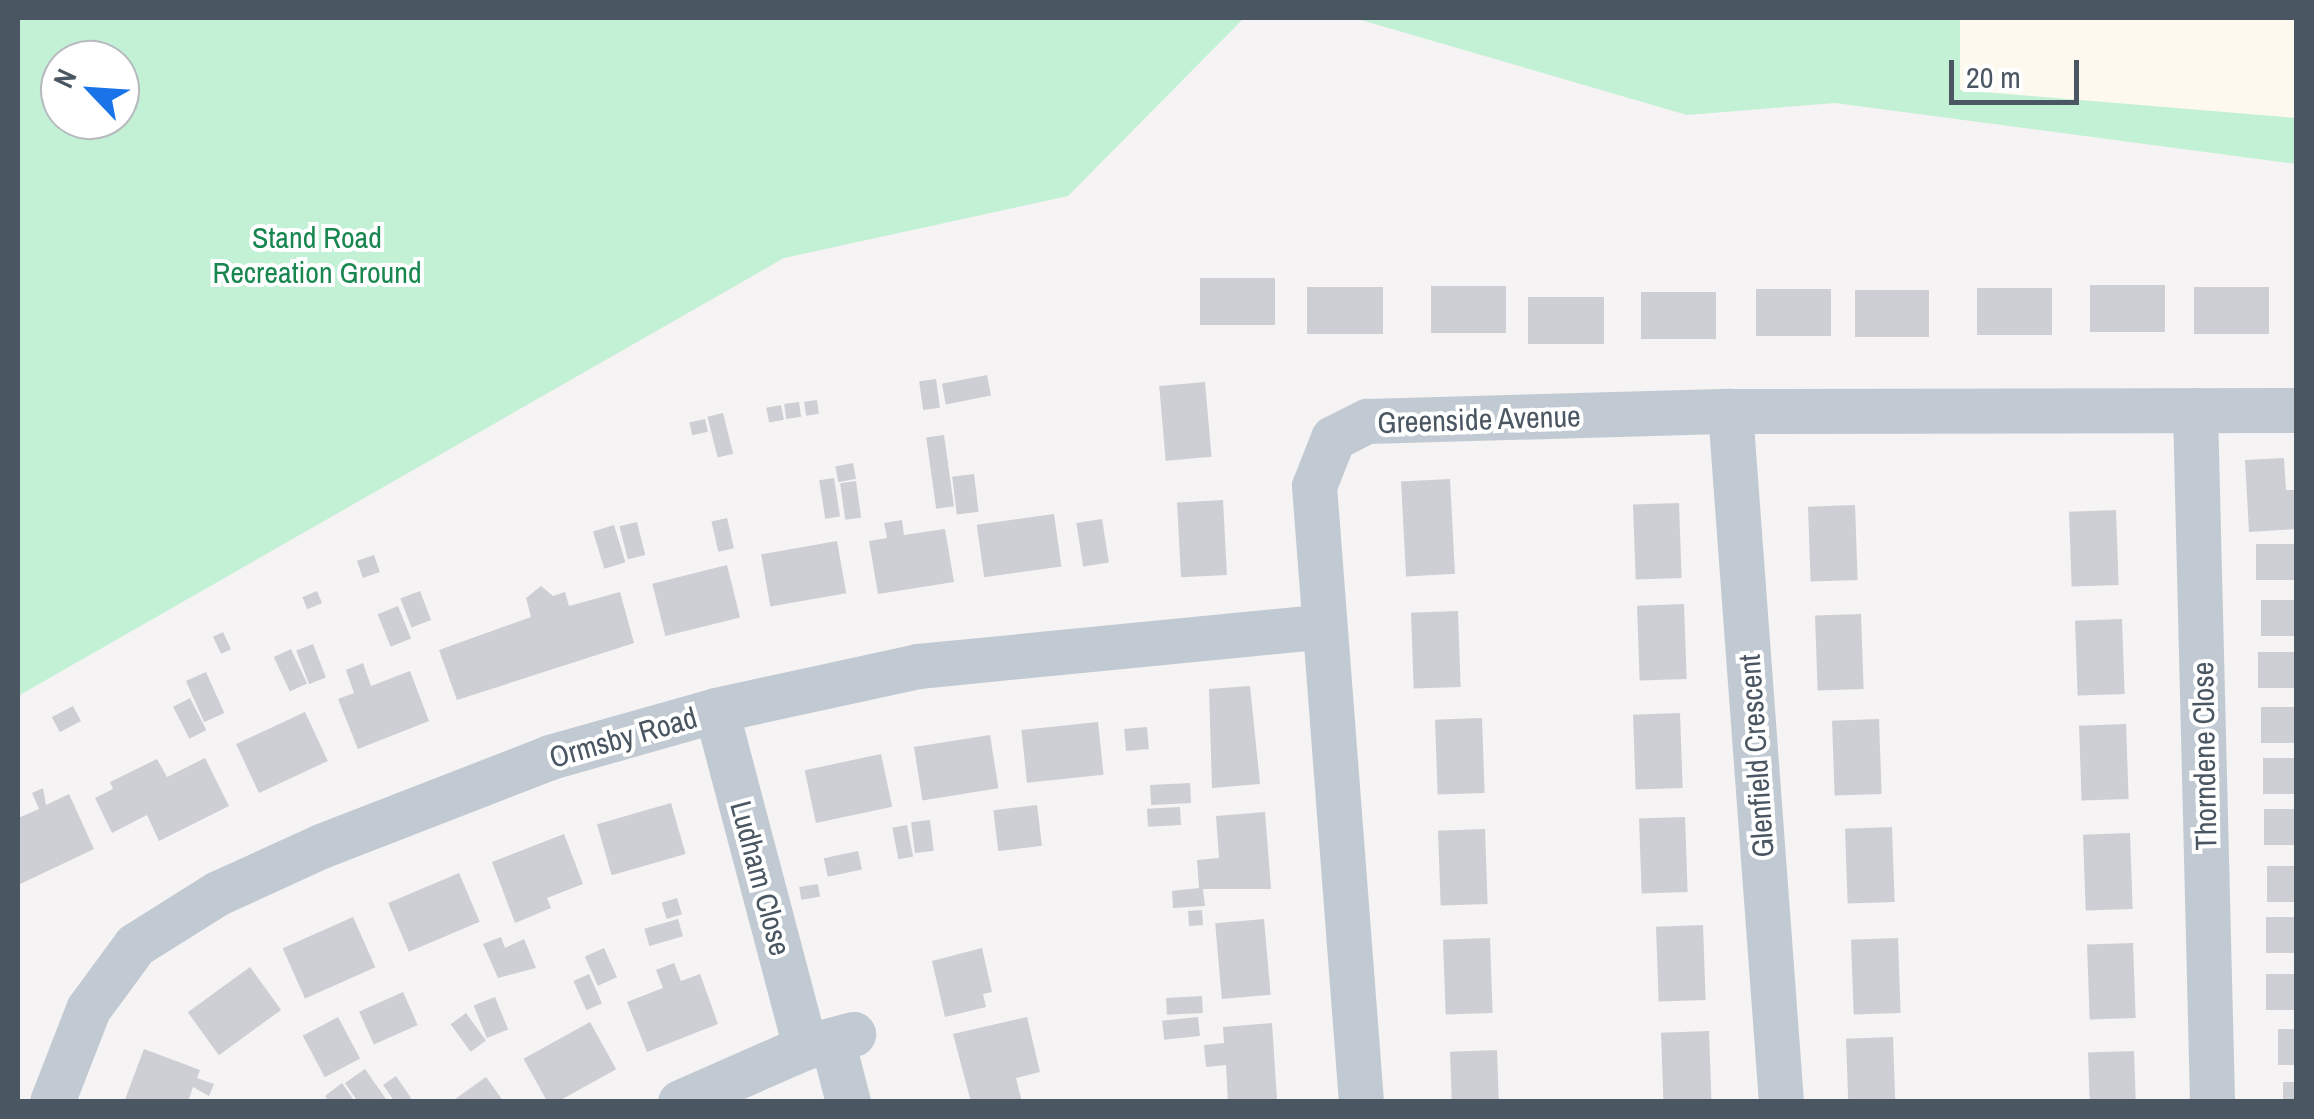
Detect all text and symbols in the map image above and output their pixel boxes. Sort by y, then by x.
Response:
north arrow [40,40,140,140]
scale bar [1954,40,2084,102]
text: 20 m [1966,57,2021,97]
text: N [44,63,85,94]
park label: Stand Road Recreation Ground [212,219,422,290]
street label: Greenside Avenue [1376,397,1582,441]
street label: Glenfield Crescent [1731,653,1781,859]
street label: Thorndene Close [2184,661,2224,851]
street label: Ormsby Road [545,699,701,775]
street label: Ludham Close [723,797,799,959]

